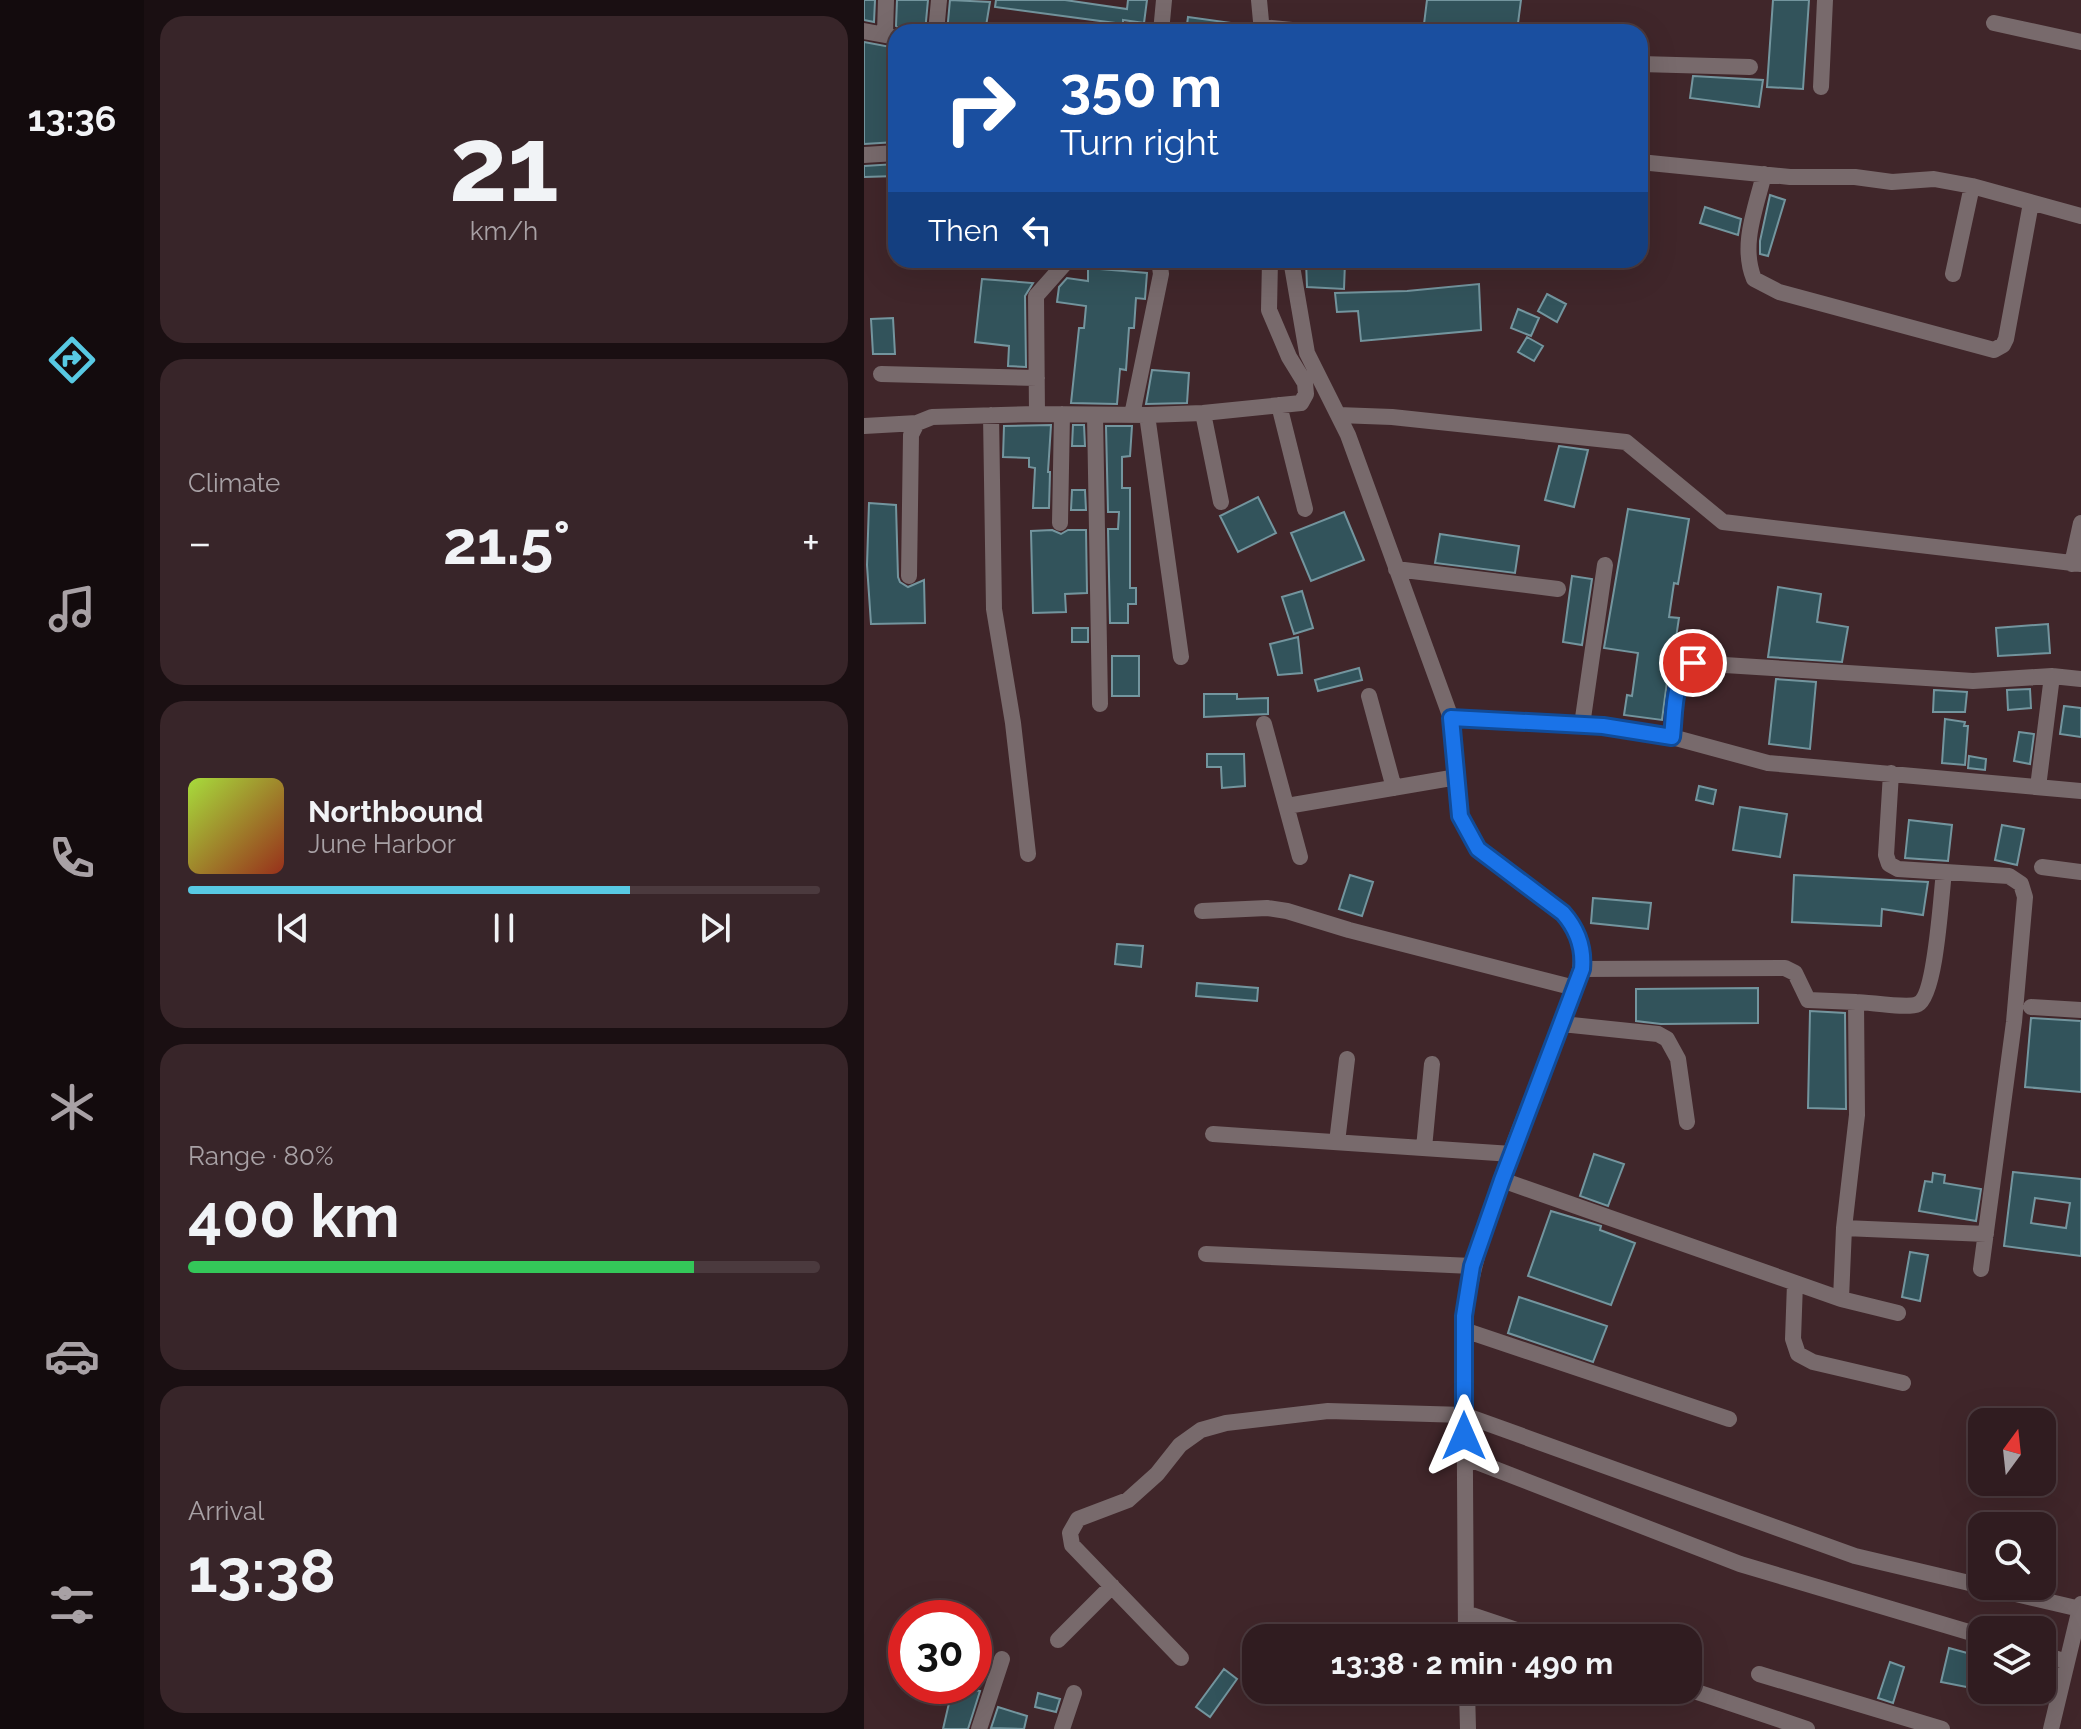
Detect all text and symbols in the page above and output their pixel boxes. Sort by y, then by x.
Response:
text: 350 m [1060,54,1222,120]
icon: right [928,56,1032,160]
text: 13:36 [28,97,116,139]
text: 21 [449,103,559,225]
text: Turn right [1060,121,1219,163]
icon: left [1015,208,1059,252]
text: Then [928,213,999,248]
text: km/h [470,216,538,246]
icon: directions [44,332,100,388]
text: Climate [188,468,280,498]
text: 21.5° [443,508,570,578]
text: − [188,517,212,568]
text: + [802,517,820,568]
icon: music [44,581,100,637]
pin [1659,629,1727,697]
icon: arrive [1671,641,1715,685]
text: Northbound [308,794,483,829]
text: June Harbor [308,829,456,859]
icon: phone [44,830,100,886]
icon: previous [271,906,315,950]
icon: pause [482,906,526,950]
icon: next [693,906,737,950]
icon: climate [44,1079,100,1135]
text: Range · 80% [188,1141,334,1171]
text: 400 km [188,1181,400,1251]
icon: car [44,1328,100,1384]
position arrow [1422,1394,1506,1478]
north arrow [1968,1408,2056,1496]
map controls [1968,1408,2056,1704]
text: Arrival [188,1496,264,1526]
button: search [1968,1512,2056,1600]
text: 13:38 [188,1536,336,1606]
icon: filters [44,1577,100,1633]
speed limit sign: 30 [888,1600,992,1704]
button: layers [1968,1616,2056,1704]
text: 13:38 · 2 min · 490 m [1331,1646,1613,1681]

